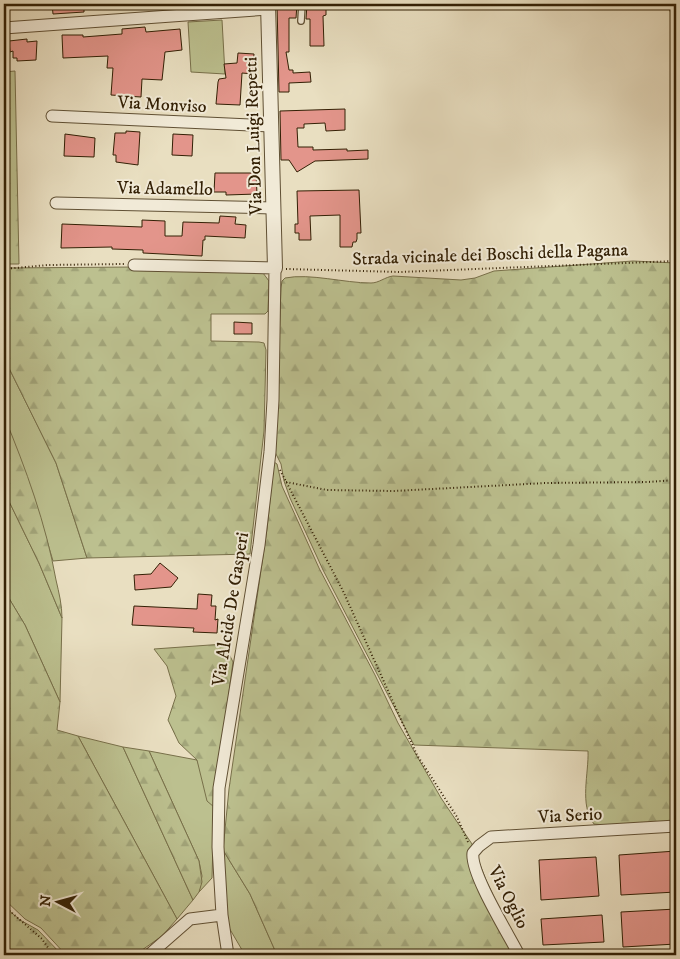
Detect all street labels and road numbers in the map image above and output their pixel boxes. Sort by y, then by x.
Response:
street label: Via Don Luigi Repetti [240,56,268,217]
street label: Via Monviso [116,92,207,118]
street label: Via Adamello [116,177,213,201]
street label: Strada vicinale dei Boschi della Pagana [352,239,629,271]
street label: Via Alcide De Gasperi [208,531,254,689]
street label: Via Serio [536,803,603,829]
street label: Via Oglio [482,861,533,933]

